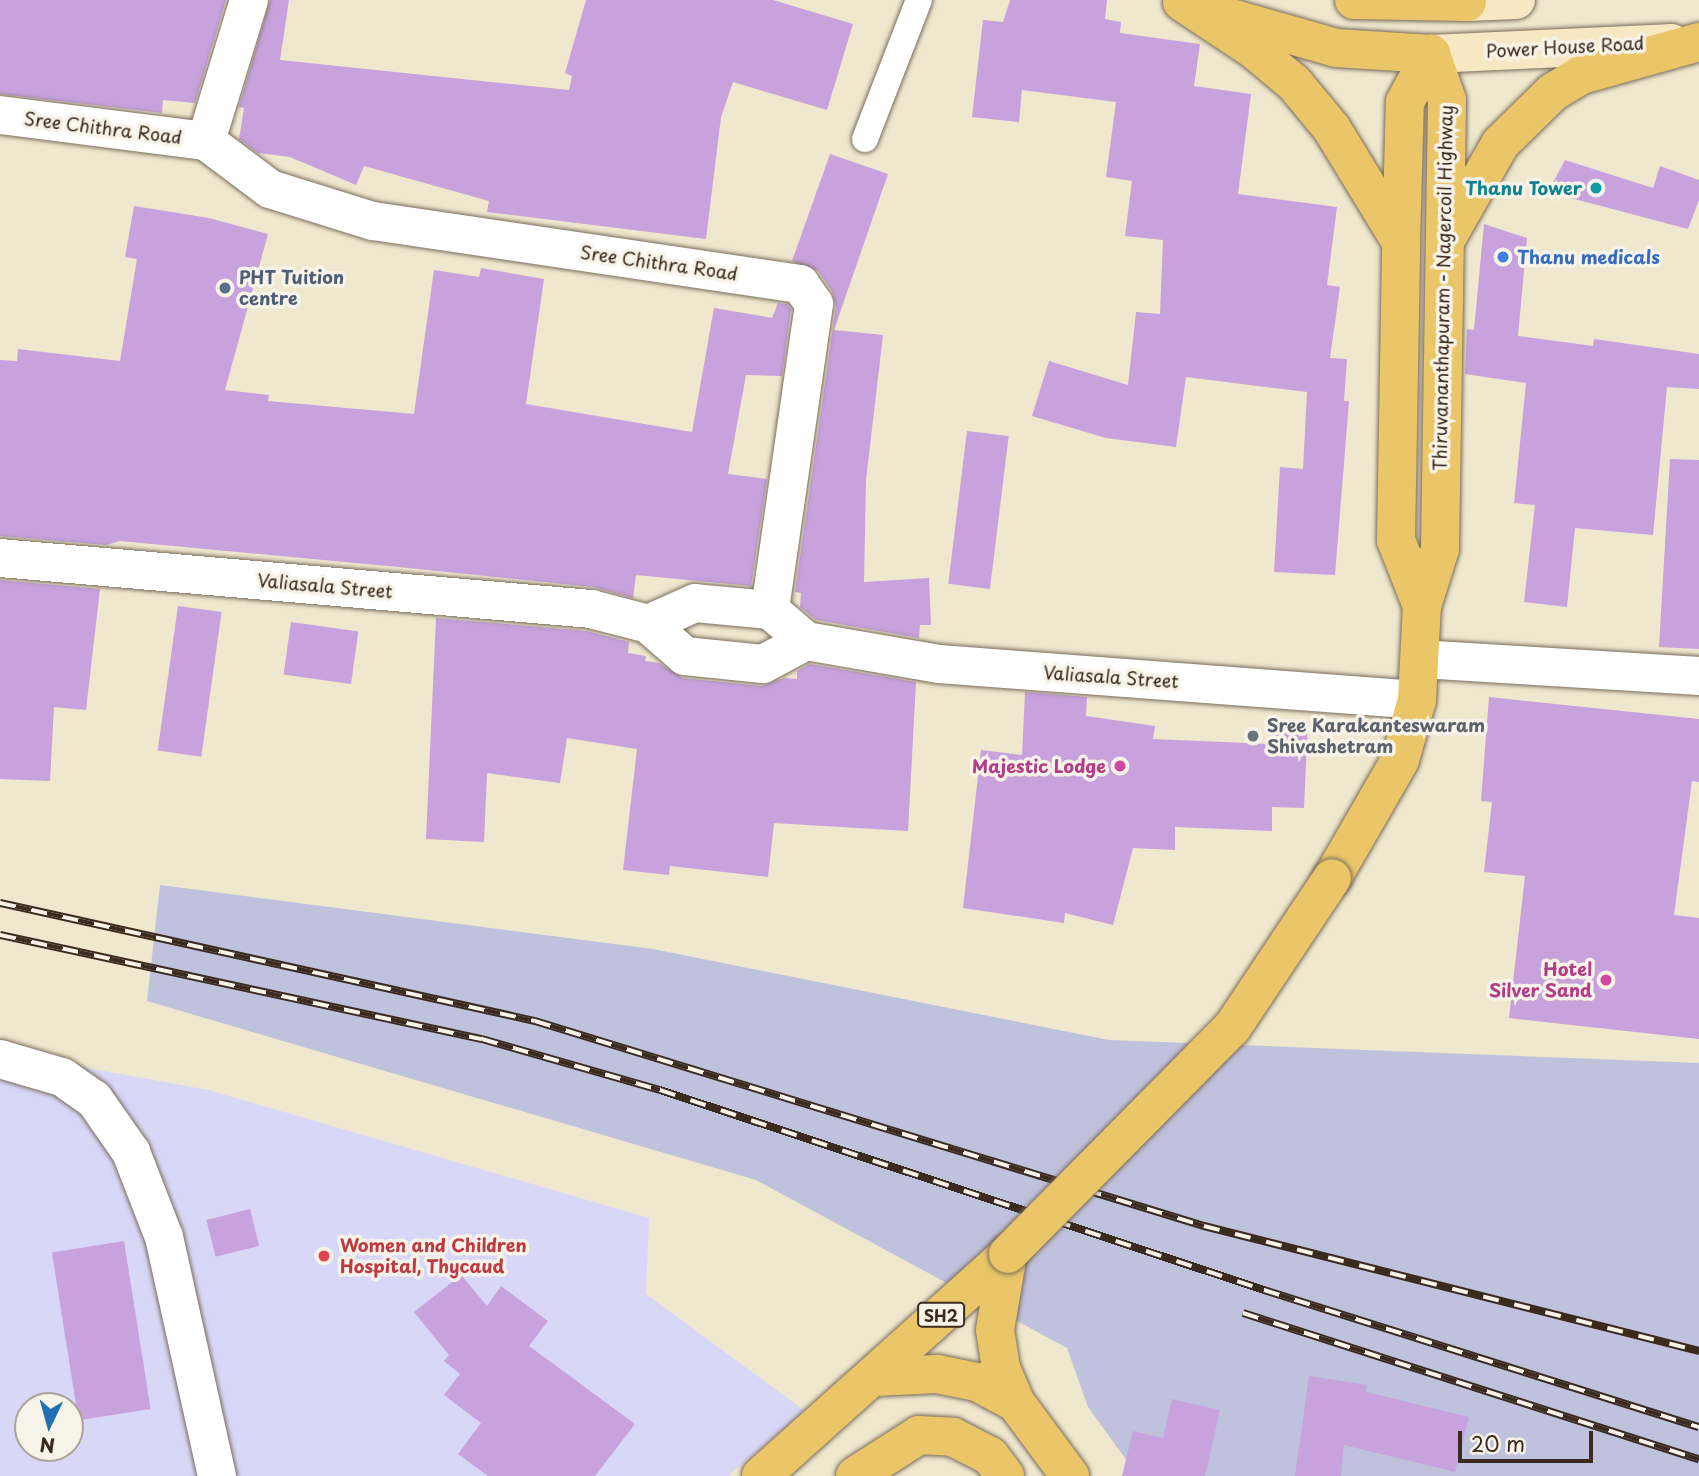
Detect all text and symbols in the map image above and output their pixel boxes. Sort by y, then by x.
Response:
street label: Power House Road [1484,32,1646,62]
street label: Thiruvananthapuram - Nagercoil Highway [1429,104,1457,472]
street label: Sree Chithra Road [22,108,184,148]
place label: Thanu Tower [1466,177,1582,199]
marker: Thanu Tower [1588,180,1604,196]
street label: Sree Chithra Road [578,241,740,285]
place label: Thanu medicals [1517,246,1659,268]
marker: Thanu medicals [1495,249,1511,265]
place label: PHT Tuition centre [239,267,346,310]
marker: PHT Tuition centre [217,280,233,296]
street label: Valiasala Street [256,569,394,603]
street label: Valiasala Street [1042,661,1180,693]
place label: Sree Karakanteswaram Shivashetram [1267,715,1487,758]
marker: Sree Karakanteswaram Shivashetram [1245,728,1261,744]
place label: Majestic Lodge [971,755,1106,777]
marker: Majestic Lodge [1112,758,1128,774]
place label: Hotel Silver Sand [1488,959,1592,1002]
marker: Hotel Silver Sand [1598,972,1614,988]
place label: Women and Children Hospital, Thycaud [340,1235,529,1278]
marker: Women and Children Hospital, Thycaud [314,1246,334,1266]
road number: SH2 [916,1302,965,1328]
north arrow [14,1392,84,1462]
scale bar [1461,1416,1596,1460]
text: 20 m [1471,1427,1525,1459]
text: N [39,1431,56,1461]

